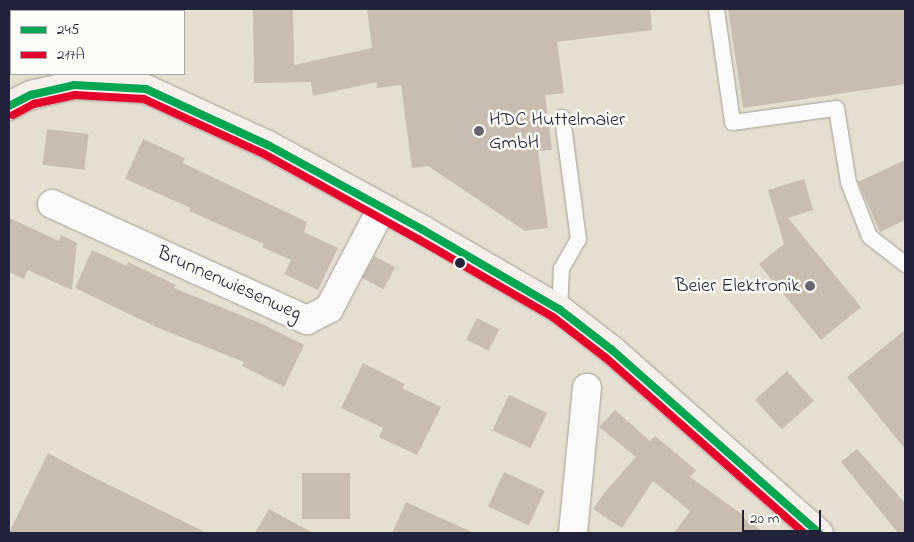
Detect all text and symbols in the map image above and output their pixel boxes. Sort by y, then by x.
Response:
legend [10,10,185,75]
text: 245 [57,19,79,41]
text: 217A [57,44,85,66]
place label: HDC Huttelmaier GmbH [489,108,625,155]
marker: HDC Huttelmaier GmbH [473,125,485,137]
street label: Brunnenwiesenweg [153,241,305,327]
unlabelled marker [455,258,465,268]
place label: Beier Elektronik [675,274,800,298]
marker: Beier Elektronik [804,280,816,292]
scale bar [744,500,823,532]
text: 20 m [750,508,779,530]

